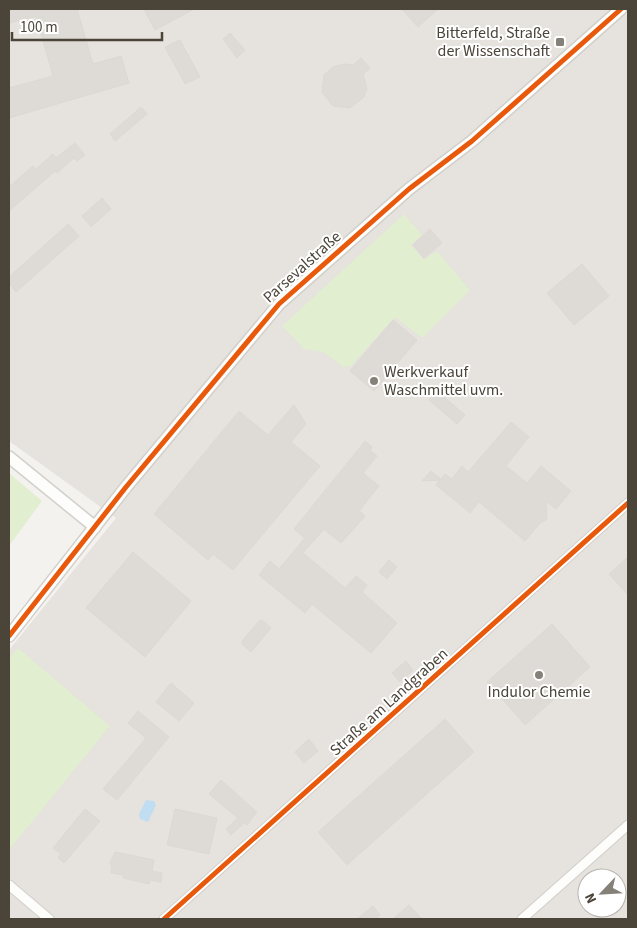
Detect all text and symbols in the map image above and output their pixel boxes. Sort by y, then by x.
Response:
scale bar [12,10,162,42]
text: 100 m [20,17,58,38]
place label: Bitterfeld, Straße der Wissenschaft [436,22,550,62]
marker: Bitterfeld, Straße der Wissenschaft [554,36,566,48]
street label: Parsevalstraße [258,226,346,308]
place label: Werkverkauf Waschmittel uvm. [384,361,503,401]
marker: Werkverkauf Waschmittel uvm. [368,375,380,387]
street label: Straße am Landgraben [325,643,453,761]
marker: Indulor Chemie [533,669,545,681]
place label: Indulor Chemie [488,681,591,703]
north arrow [577,868,627,918]
text: N [580,890,602,907]

